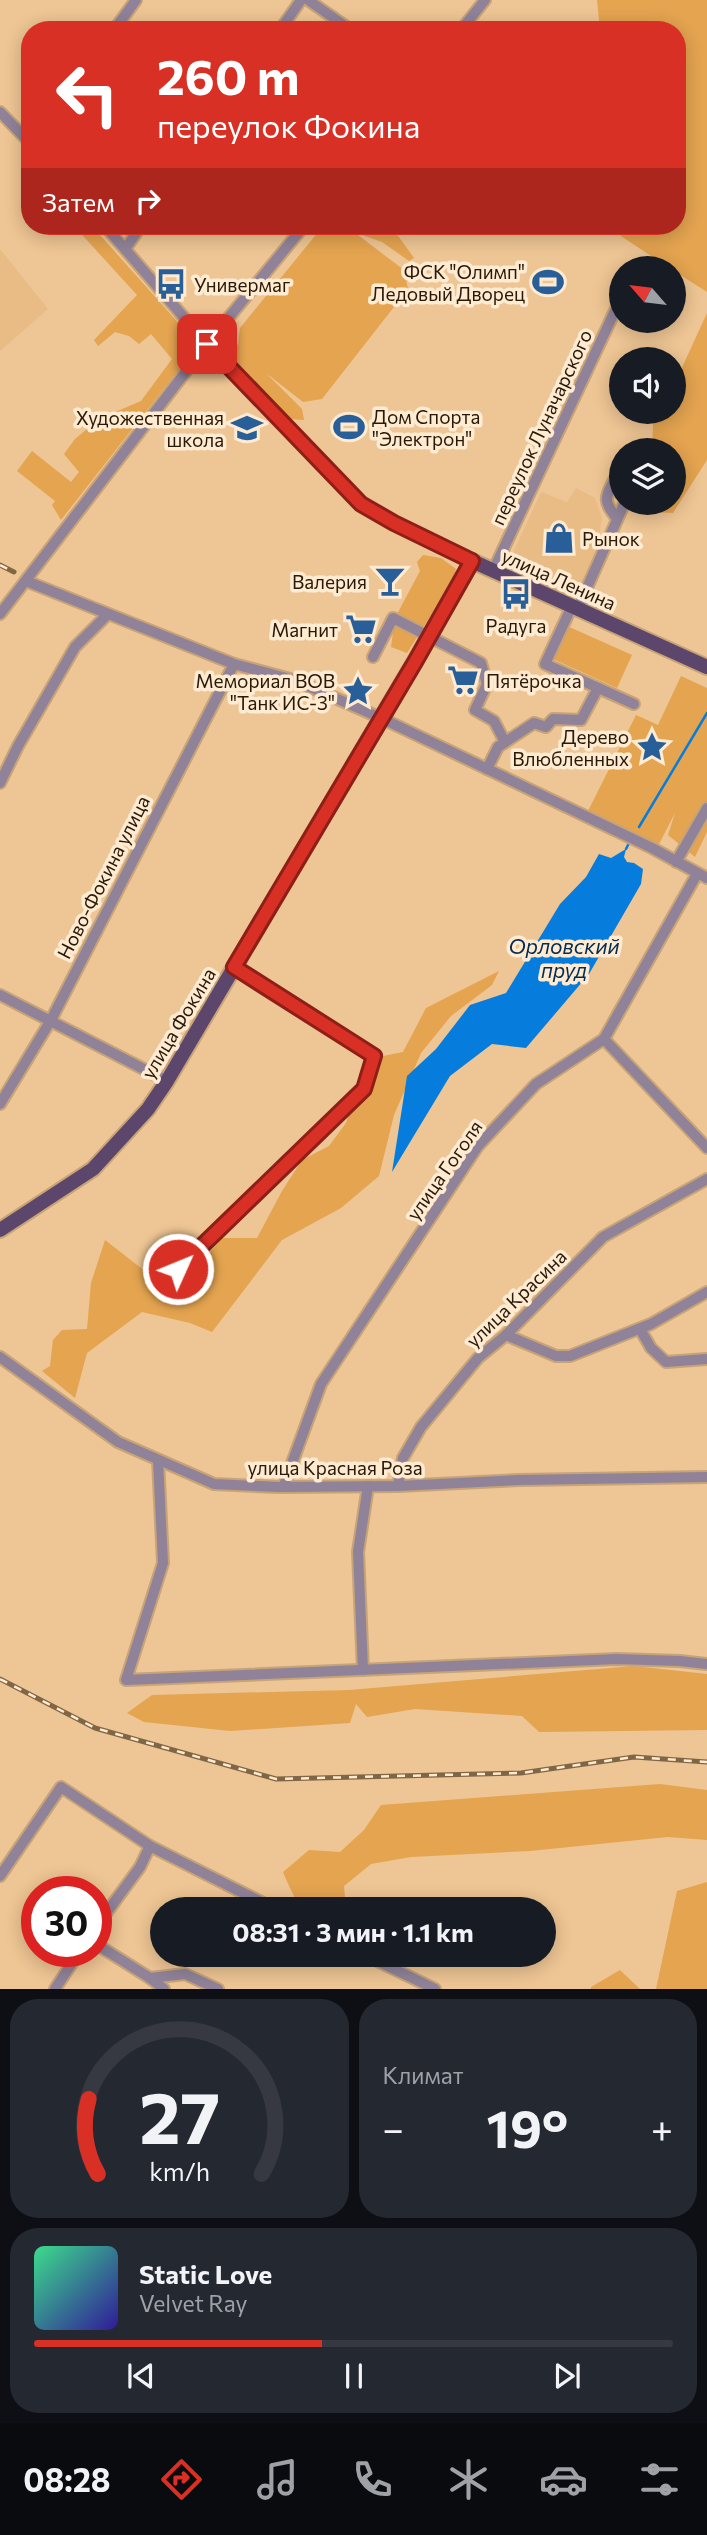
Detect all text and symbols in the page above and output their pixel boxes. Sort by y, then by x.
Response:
text: 260 m [157,45,299,105]
icon: left [42,49,133,140]
text: переулок Фокина [157,105,420,145]
icon: right [129,182,167,220]
text: Затем [42,186,115,217]
north arrow [609,256,686,332]
map controls [609,256,686,515]
place label: ФСК "Олимп" Ледовый Дворец [371,260,525,305]
sports icon: ФСК "Олимп" Ледовый Дворец [531,265,565,299]
bus stop icon: Универмаг [154,267,188,301]
place label: Универмаг [194,273,290,296]
pin [177,314,237,374]
icon: arrive [188,325,226,363]
street label: переулок Луначарского [486,326,596,528]
button: sound [609,347,686,424]
place label: Дом Спорта "Электрон" [372,405,480,450]
place label: Художественная школа [76,406,224,451]
sports icon: Дом Спорта "Электрон" [332,410,366,444]
school or university icon: Художественная школа [230,411,264,445]
button: layers [609,438,686,515]
shop icon: Рынок [542,521,576,555]
place label: Рынок [582,527,640,550]
street label: улица Ленина [498,544,620,614]
bar icon: Валерия [373,564,407,598]
place label: Валерия [292,570,367,593]
bus stop icon: Радуга [499,577,533,611]
supermarket icon: Магнит [344,612,378,646]
place label: Радуга [486,614,546,637]
place label: Магнит [271,618,338,641]
supermarket icon: Пятёрочка [446,663,480,697]
place label: Мемориал ВОВ "Танк ИС-3" [195,669,335,714]
place label: Пятёрочка [486,669,582,692]
place icon: Мемориал ВОВ "Танк ИС-3" [341,674,375,708]
place label: Дерево Влюбленных [512,725,629,770]
place icon: Дерево Влюбленных [635,730,669,764]
street label: Ново-Фокина улица [52,792,154,962]
water label: Орловский пруд [509,933,619,982]
street label: улица Фокина [136,964,220,1082]
street label: улица Гоголя [401,1116,487,1224]
position arrow [141,1232,215,1306]
street label: улица Красина [461,1244,571,1352]
street label: улица Красная Роза [248,1456,422,1479]
speed limit sign: 30 [21,1876,112,1967]
text: 08:31 · 3 мин · 1.1 km [232,1916,474,1947]
text: Климат [383,2061,464,2089]
text: 27 [139,2071,220,2160]
text: 19° [487,2095,568,2159]
text: − [383,2104,404,2151]
text: + [651,2104,673,2151]
text: km/h [149,2156,210,2186]
text: Static Love [139,2258,272,2289]
text: Velvet Ray [139,2289,247,2317]
icon: previous [122,2357,160,2395]
icon: pause [335,2357,373,2395]
icon: next [548,2357,586,2395]
icon: directions [157,2455,206,2504]
icon: music [253,2455,302,2504]
icon: phone [348,2455,397,2504]
icon: climate [444,2455,493,2504]
icon: car [539,2455,588,2504]
icon: filters [635,2455,684,2504]
text: 08:28 [23,2459,111,2499]

